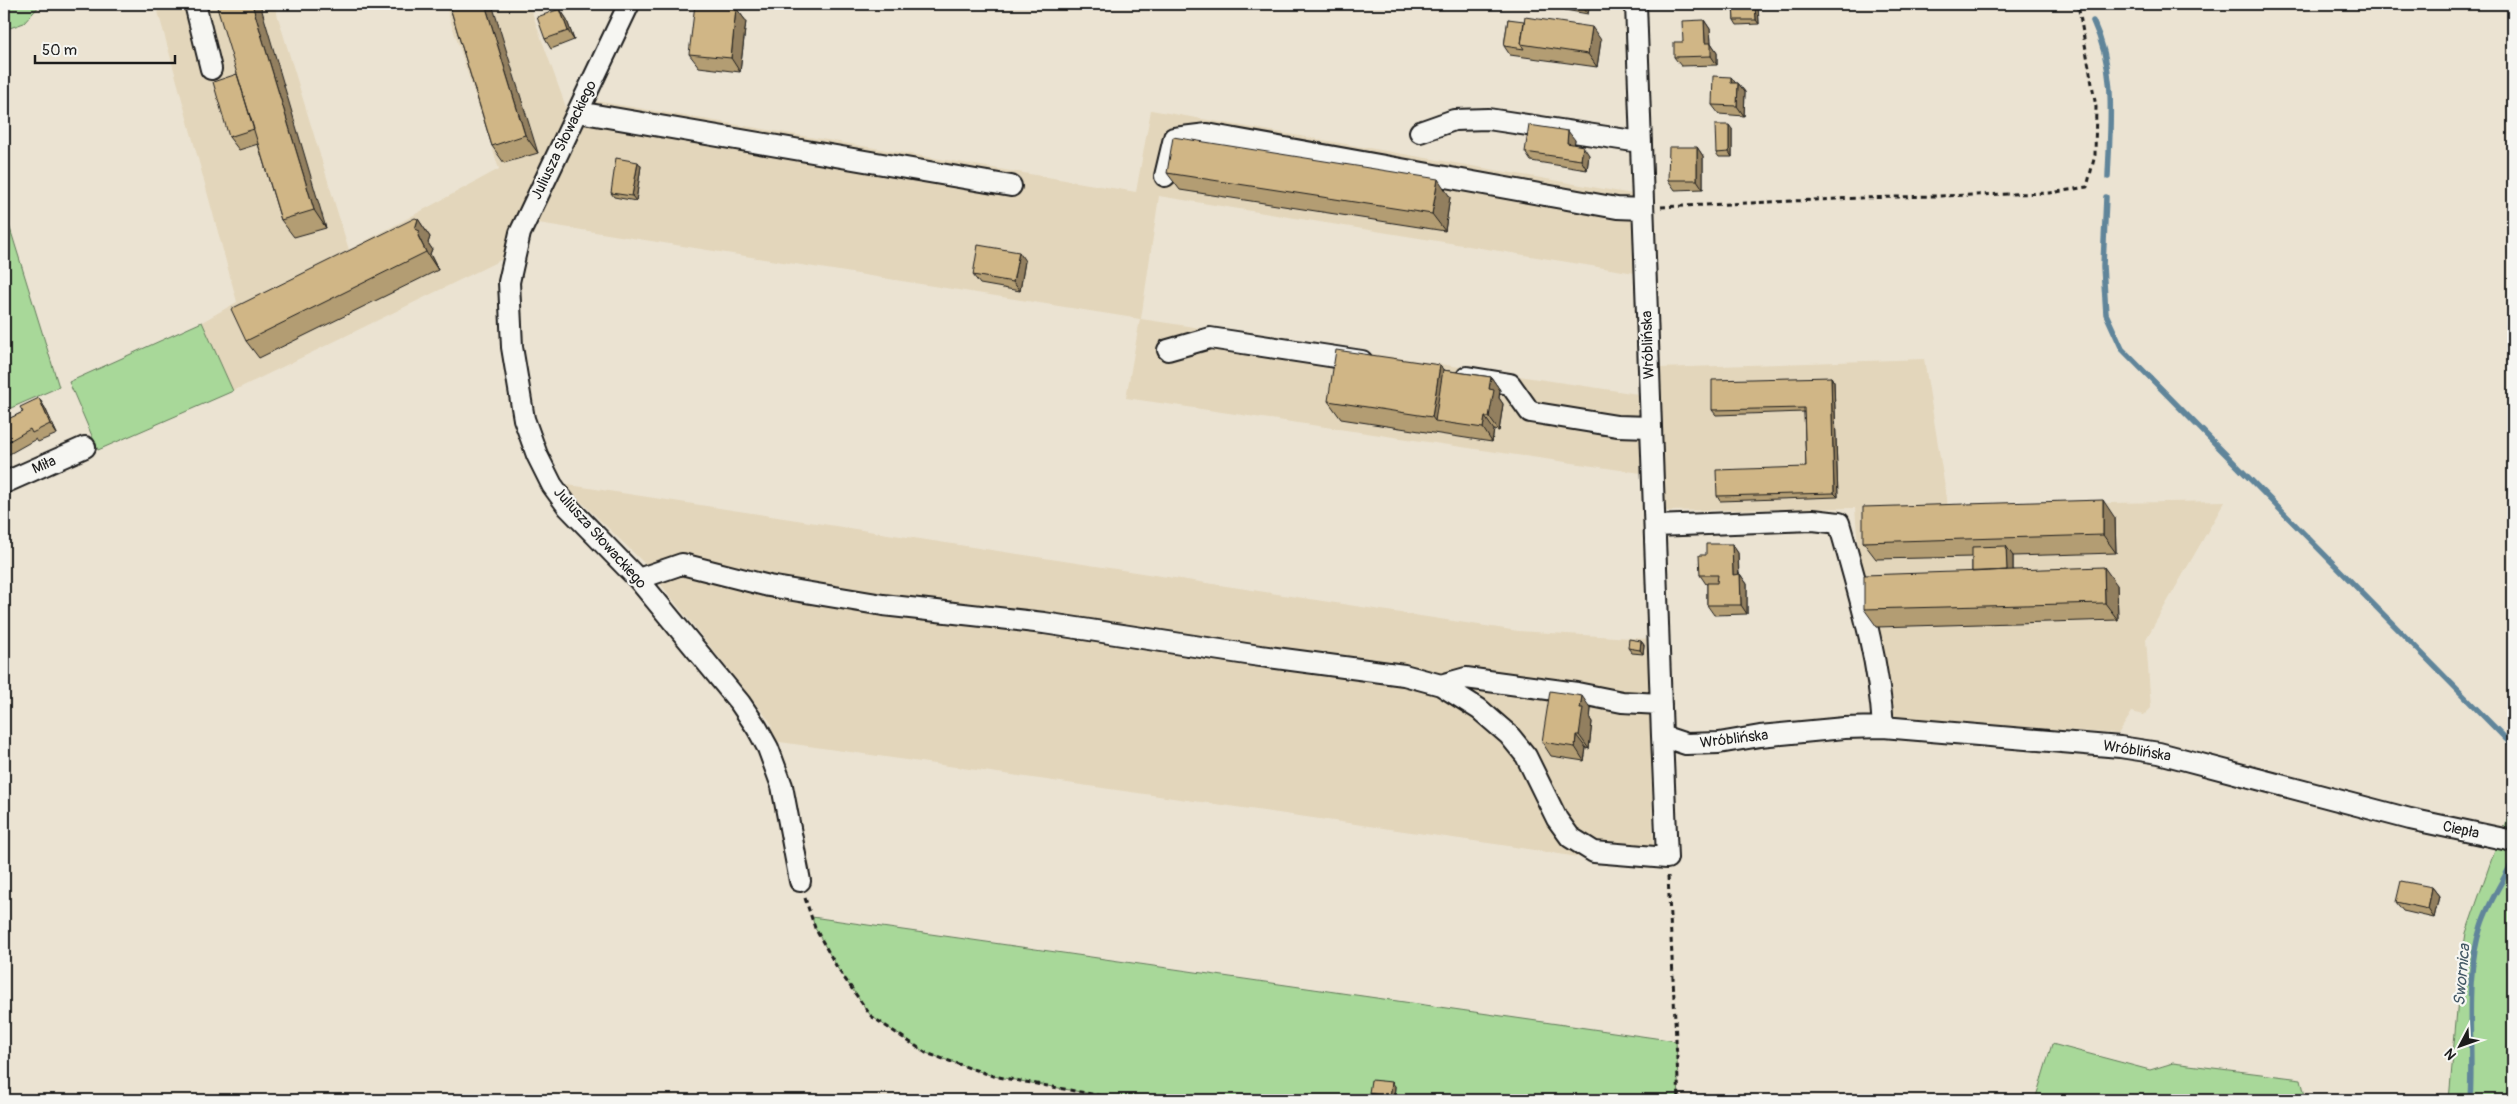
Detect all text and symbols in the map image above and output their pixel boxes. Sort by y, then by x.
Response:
scale bar [35,32,175,64]
text: 50 m [42,41,77,60]
street label: Juliusza Słowackiego [527,77,601,203]
street label: Wróblińska [1637,310,1659,380]
street label: Miła [29,451,59,479]
street label: Juliusza Słowackiego [549,483,651,593]
street label: Wróblińska [1699,725,1769,753]
street label: Wróblińska [2102,736,2172,766]
street label: Ciepła [2441,817,2481,843]
water label: Swornica [2449,942,2475,1007]
north arrow [2434,1022,2484,1072]
text: N [2441,1045,2460,1063]

